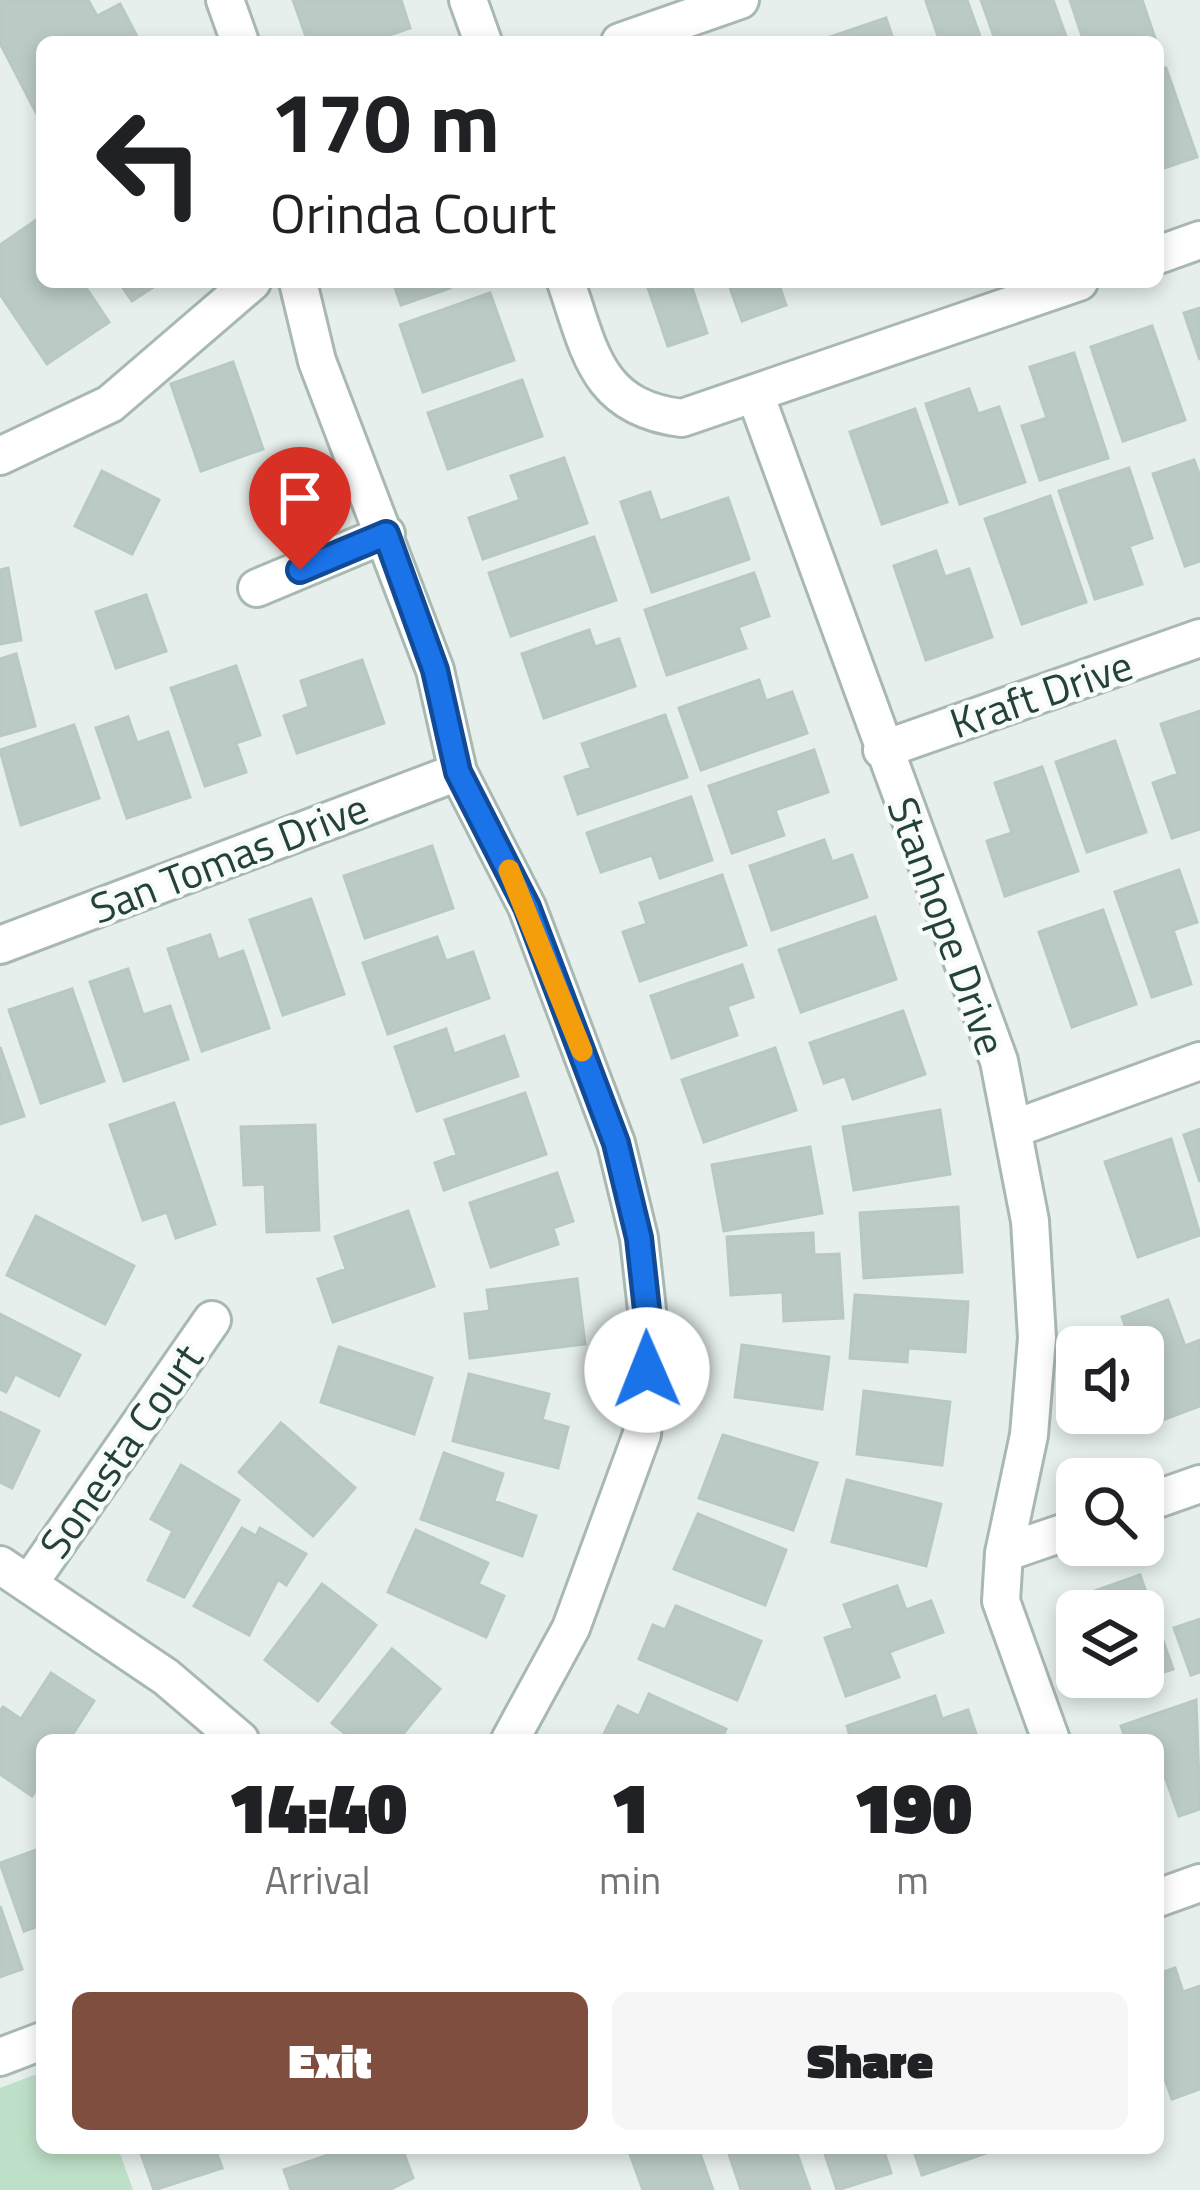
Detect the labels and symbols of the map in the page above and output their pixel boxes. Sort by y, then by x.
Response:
pin [249,447,351,570]
street label: Kraft Drive [941,632,1140,754]
street label: San Tomas Drive [80,775,377,939]
street label: Stanhope Drive [872,788,1024,1063]
position arrow [584,1307,710,1433]
street label: Sonesta Court [22,1330,218,1571]

